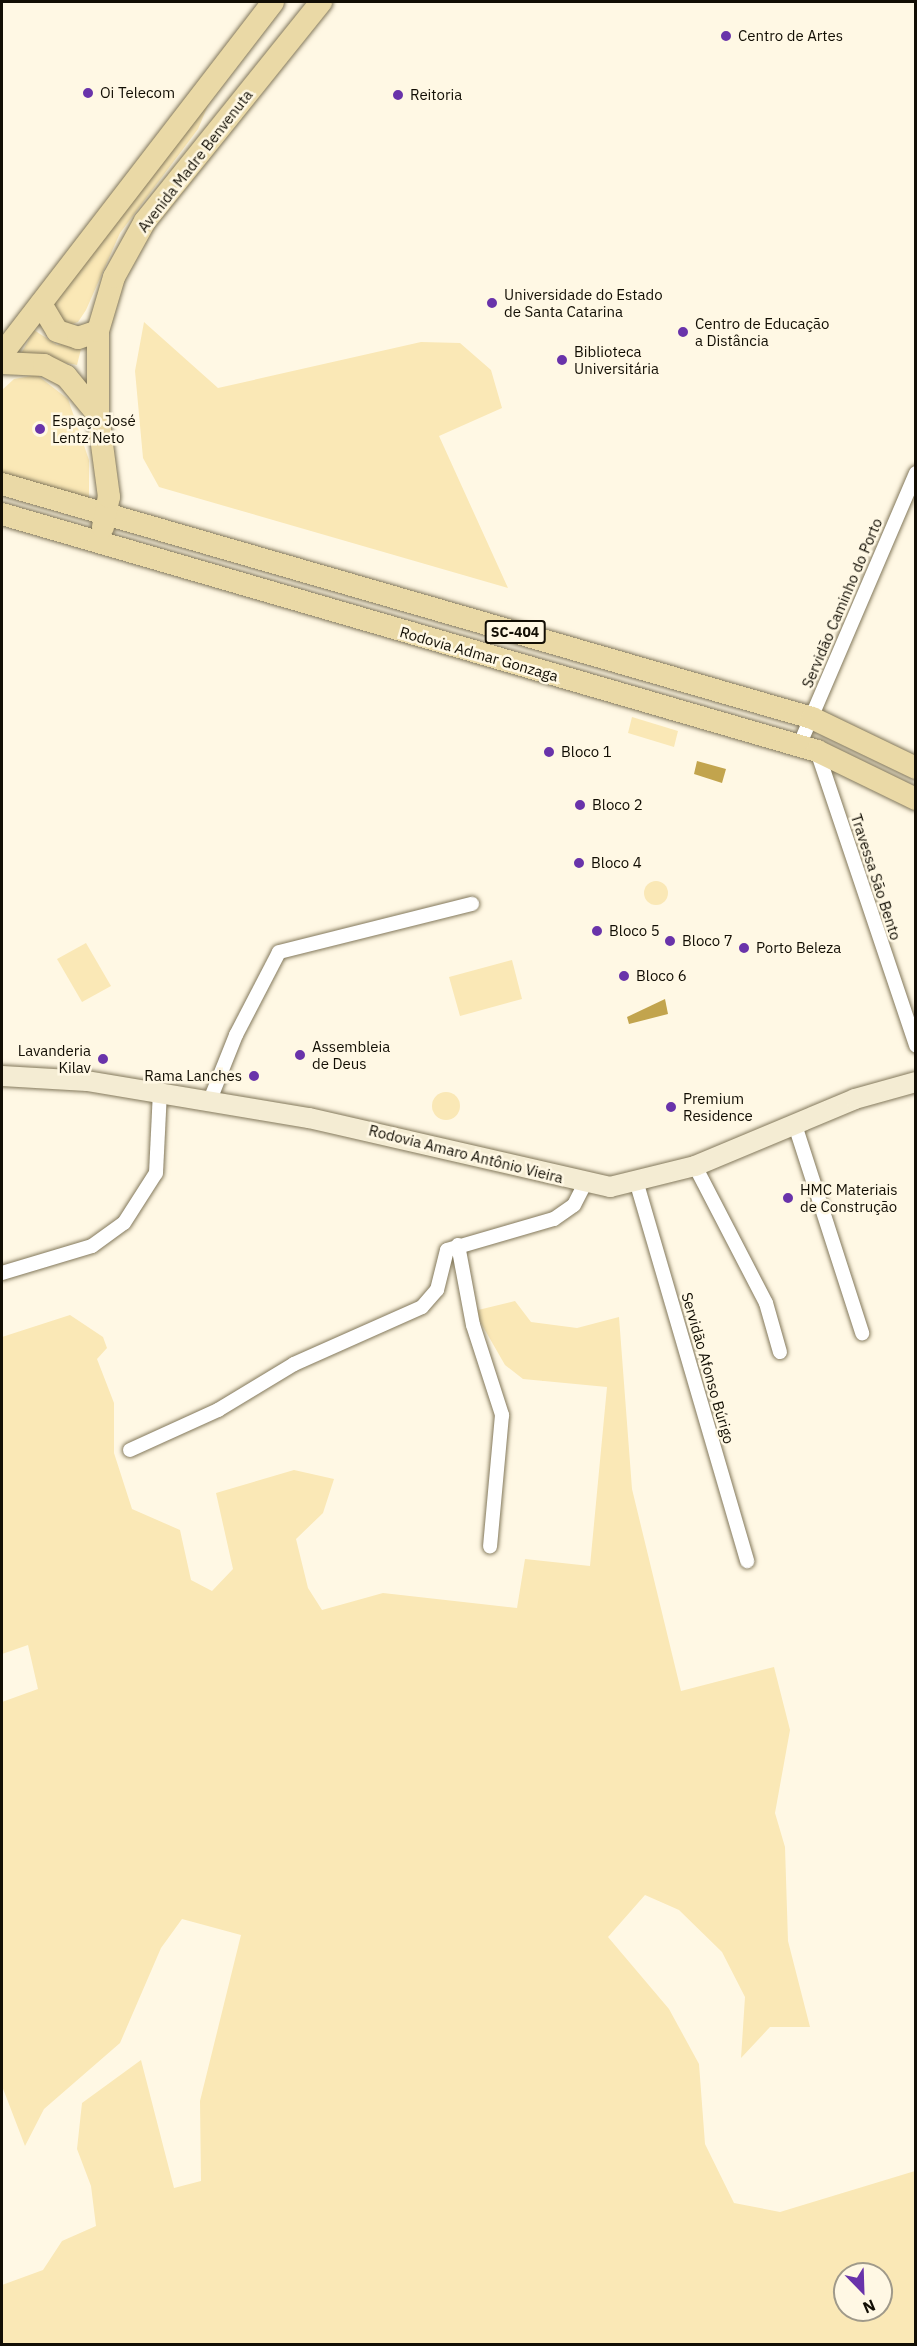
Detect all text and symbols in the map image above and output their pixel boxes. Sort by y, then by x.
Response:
place label: Centro de Artes [738,27,843,45]
marker: Centro de Artes [719,29,733,43]
place label: Oi Telecom [100,84,175,102]
marker: Oi Telecom [81,86,95,100]
street label: Avenida Madre Benvenuta [134,86,256,236]
place label: Reitoria [410,86,462,104]
marker: Reitoria [391,88,405,102]
place label: Universidade do Estado de Santa Catarina [504,285,663,320]
marker: Universidade do Estado de Santa Catarina [485,296,499,310]
place label: Centro de Educação a Distância [695,314,830,349]
marker: Centro de Educação a Distância [676,325,690,339]
place label: Biblioteca Universitária [574,342,659,377]
marker: Biblioteca Universitária [555,353,569,367]
place label: Espaço José Lentz Neto [52,411,136,446]
marker: Espaço José Lentz Neto [33,422,47,436]
street label: Servidão Caminho do Porto [798,515,886,691]
road number: SC-404 [484,621,546,643]
street label: Rodovia Admar Gonzaga [398,623,560,685]
place label: Bloco 1 [561,743,612,761]
marker: Bloco 1 [542,745,556,759]
place label: Bloco 2 [592,796,643,814]
marker: Bloco 2 [573,798,587,812]
street label: Travessa São Bento [847,812,905,942]
place label: Bloco 4 [591,854,642,872]
marker: Bloco 4 [572,856,586,870]
place label: Bloco 5 [609,922,660,940]
marker: Bloco 5 [590,924,604,938]
place label: Bloco 7 [682,932,733,950]
marker: Bloco 7 [663,934,677,948]
place label: Porto Beleza [756,939,841,957]
marker: Porto Beleza [737,941,751,955]
place label: Bloco 6 [636,967,687,985]
marker: Bloco 6 [617,969,631,983]
place label: Assembleia de Deus [312,1037,390,1072]
place label: Lavanderia Kilav [18,1041,91,1076]
marker: Assembleia de Deus [293,1048,307,1062]
marker: Lavanderia Kilav [96,1052,110,1066]
place label: Rama Lanches [144,1067,242,1085]
marker: Rama Lanches [247,1069,261,1083]
place label: Premium Residence [683,1089,753,1124]
marker: Premium Residence [664,1100,678,1114]
street label: Rodovia Amaro Antônio Vieira [367,1121,565,1187]
place label: HMC Materiais de Construção [800,1180,898,1215]
marker: HMC Materiais de Construção [781,1191,795,1205]
street label: Servidão Afonso Búrigo [678,1290,738,1446]
north arrow [833,2262,893,2322]
text: N [860,2295,878,2318]

